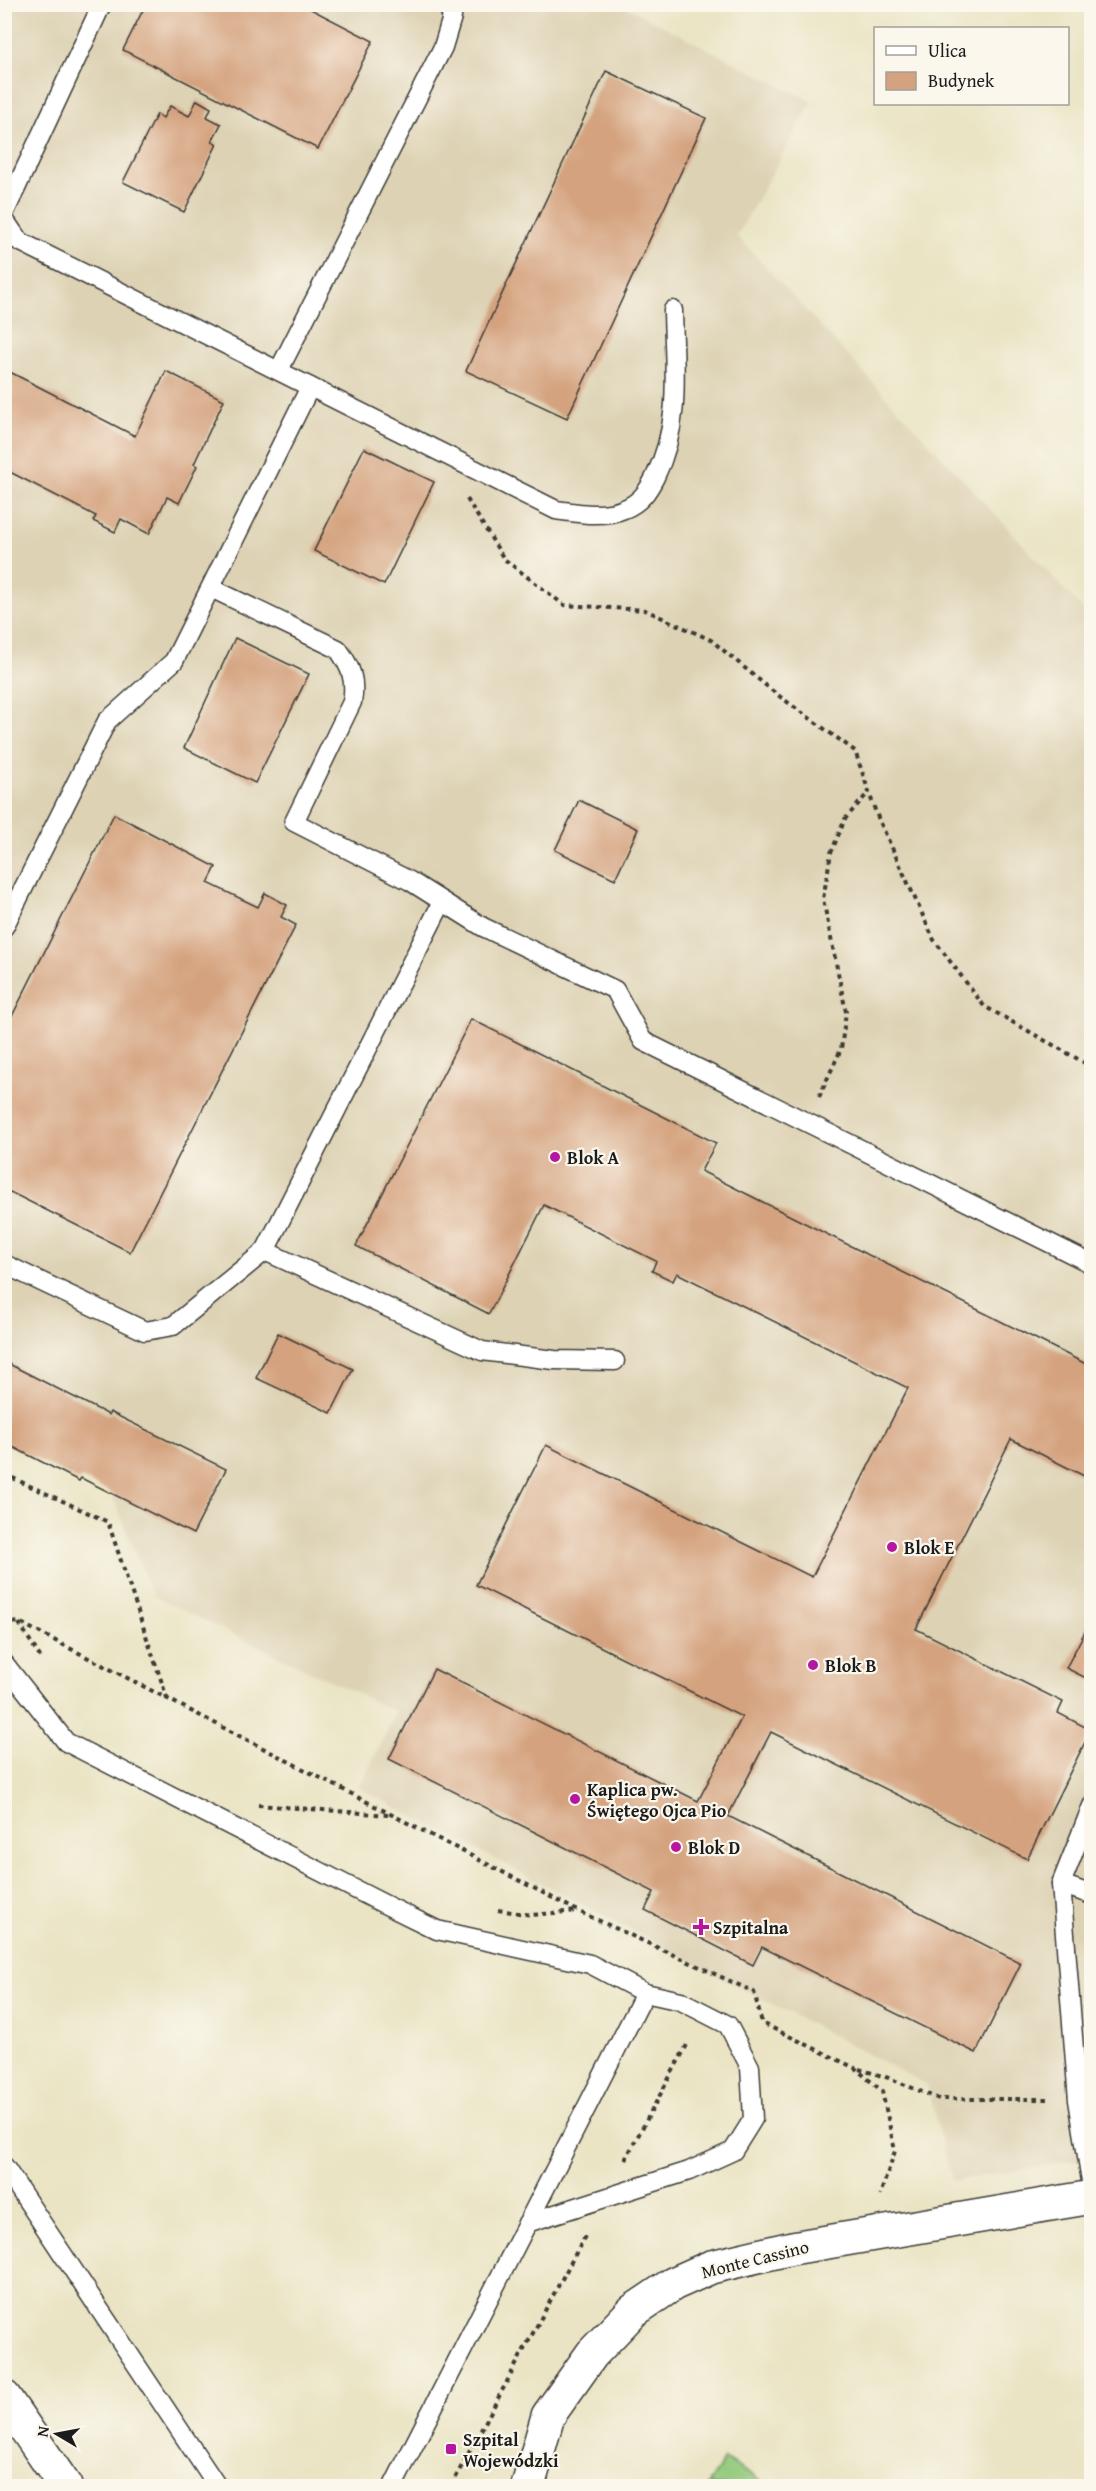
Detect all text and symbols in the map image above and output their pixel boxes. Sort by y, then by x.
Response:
legend [874,27,1069,105]
text: Ulica [928,37,967,64]
text: Budynek [928,67,995,94]
place label: Blok A [567,1144,619,1171]
marker: Blok A [548,1150,562,1164]
place label: Blok E [904,1534,954,1561]
marker: Blok E [885,1540,899,1554]
place label: Blok B [825,1652,877,1679]
marker: Blok B [806,1658,820,1672]
place label: Kaplica pw. Świętego Ojca Pio [587,1776,727,1824]
marker: Kaplica pw. Świętego Ojca Pio [568,1792,582,1806]
place label: Blok D [688,1834,740,1861]
marker: Blok D [669,1840,683,1854]
place label: Szpitalna [713,1914,789,1941]
marker: Szpitalna [694,1920,708,1934]
street label: Monte Cassino [698,2233,812,2285]
north arrow [27,2404,87,2464]
text: N [29,2424,55,2439]
place label: Szpital Wojewódzki [463,2426,559,2474]
marker: Szpital Wojewódzki [444,2442,458,2456]

